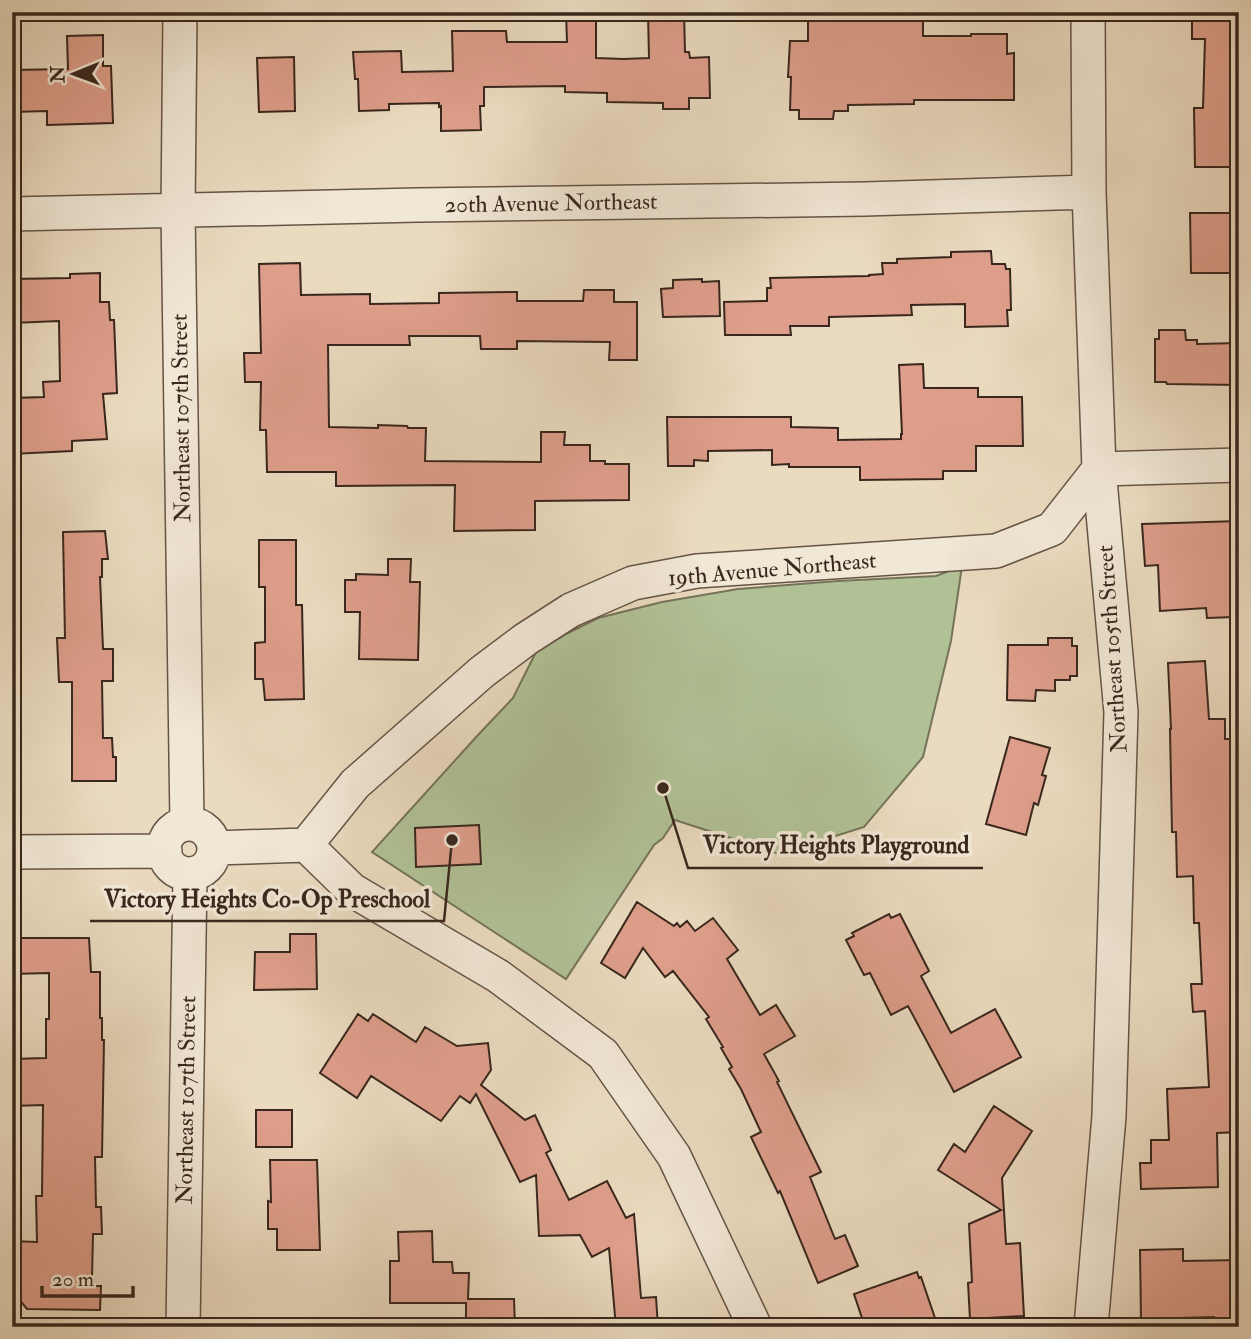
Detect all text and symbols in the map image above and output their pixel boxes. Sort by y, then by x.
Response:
north arrow [38,38,108,108]
text: N [46,65,70,84]
street label: 20th Avenue Northeast [444,187,658,219]
street label: Northeast 107th Street [165,313,197,523]
street label: Northeast 105th Street [1090,544,1134,754]
street label: 19th Avenue Northeast [666,545,878,593]
callout: Victory Heights Playground [688,823,983,868]
text: Victory Heights Playground [702,830,970,861]
callout: Victory Heights Co-Op Preschool [90,876,444,921]
text: Victory Heights Co-Op Preschool [103,884,431,915]
street label: Northeast 107th Street [170,995,202,1205]
scale bar [42,1255,133,1299]
text: 20 m [52,1266,94,1293]

